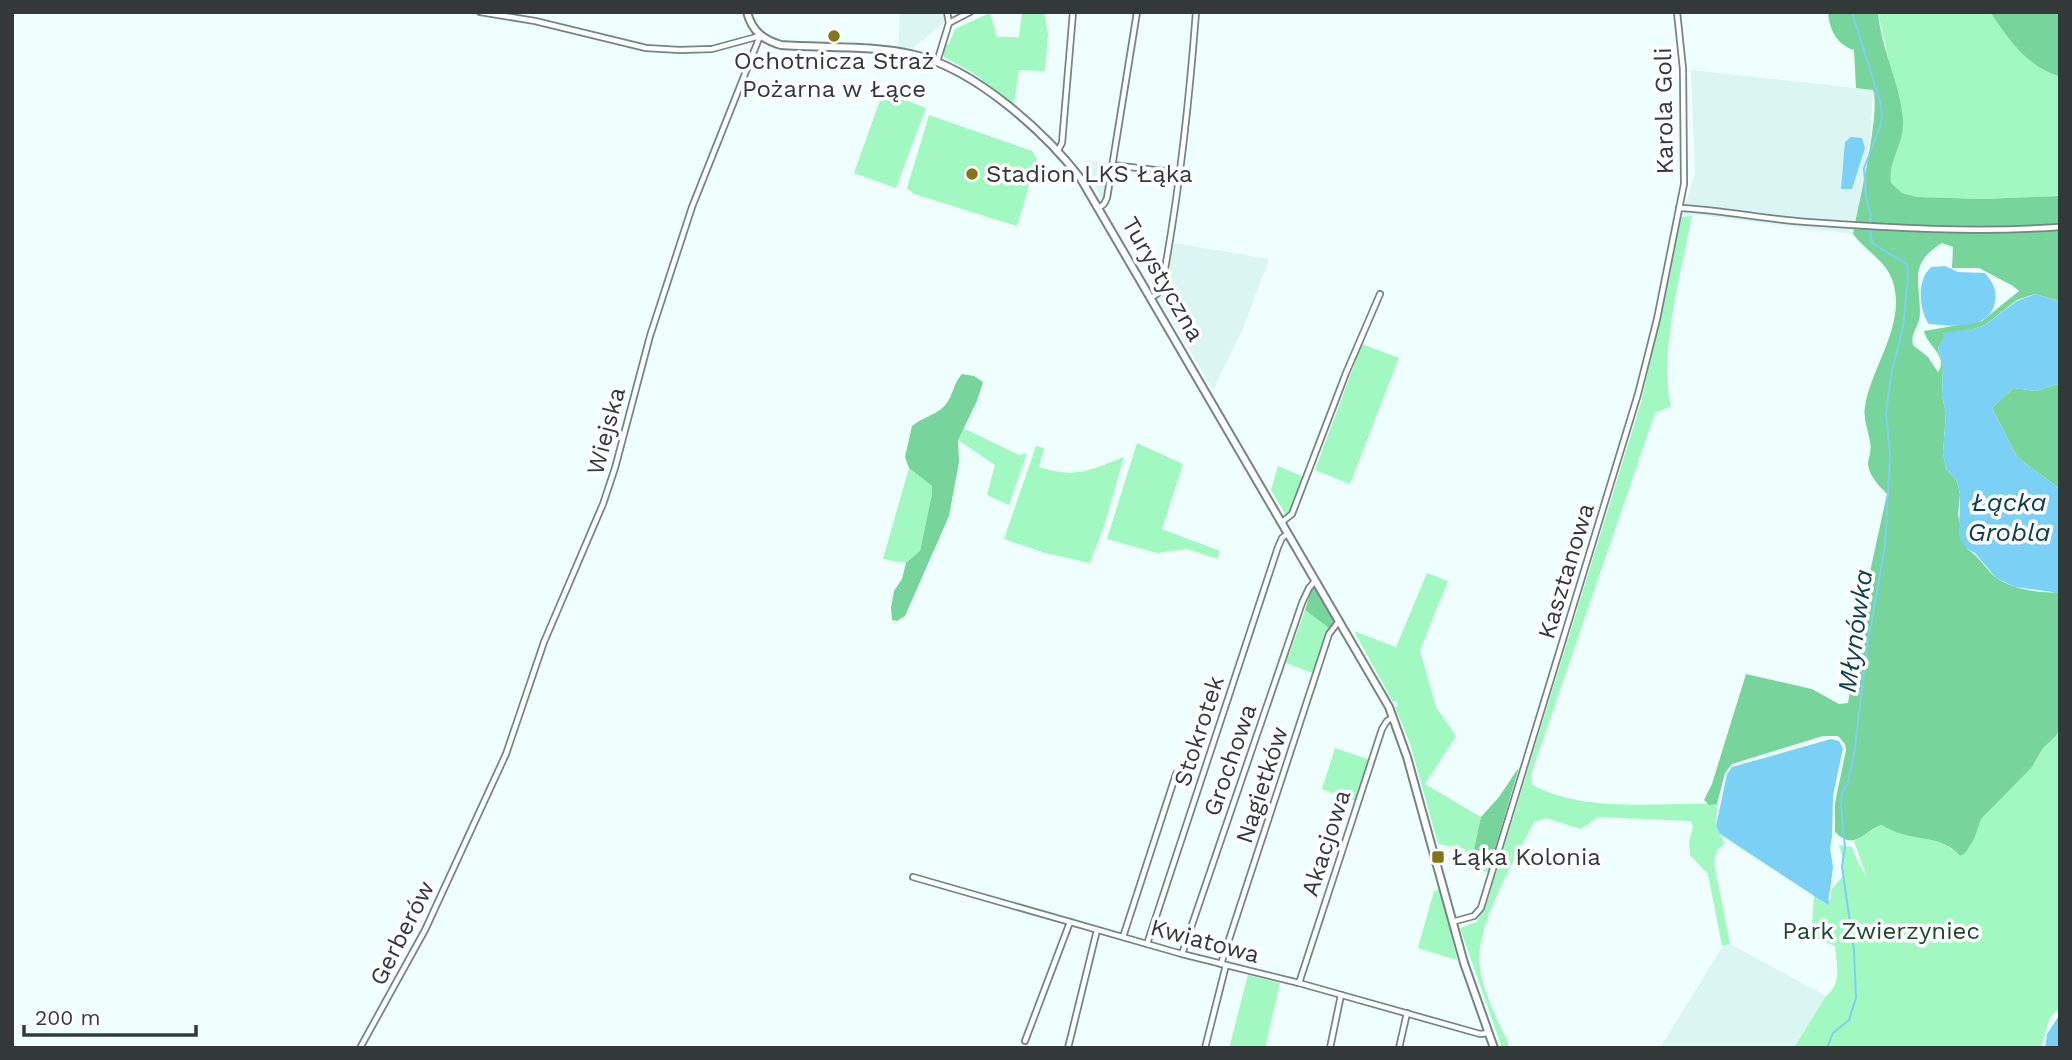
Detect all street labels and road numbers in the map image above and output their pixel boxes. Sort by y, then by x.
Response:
street label: Karola Goli [1649,47,1679,175]
street label: Turystyczna [1116,212,1210,346]
street label: Wiejska [581,384,631,478]
street label: Kasztanowa [1532,500,1600,642]
street label: Stokrotek [1168,672,1230,790]
street label: Grochowa [1198,700,1262,820]
street label: Nagietków [1230,723,1294,847]
street label: Akacjowa [1296,786,1356,900]
street label: Gerberów [364,876,440,990]
street label: Kwiatowa [1147,913,1263,969]

